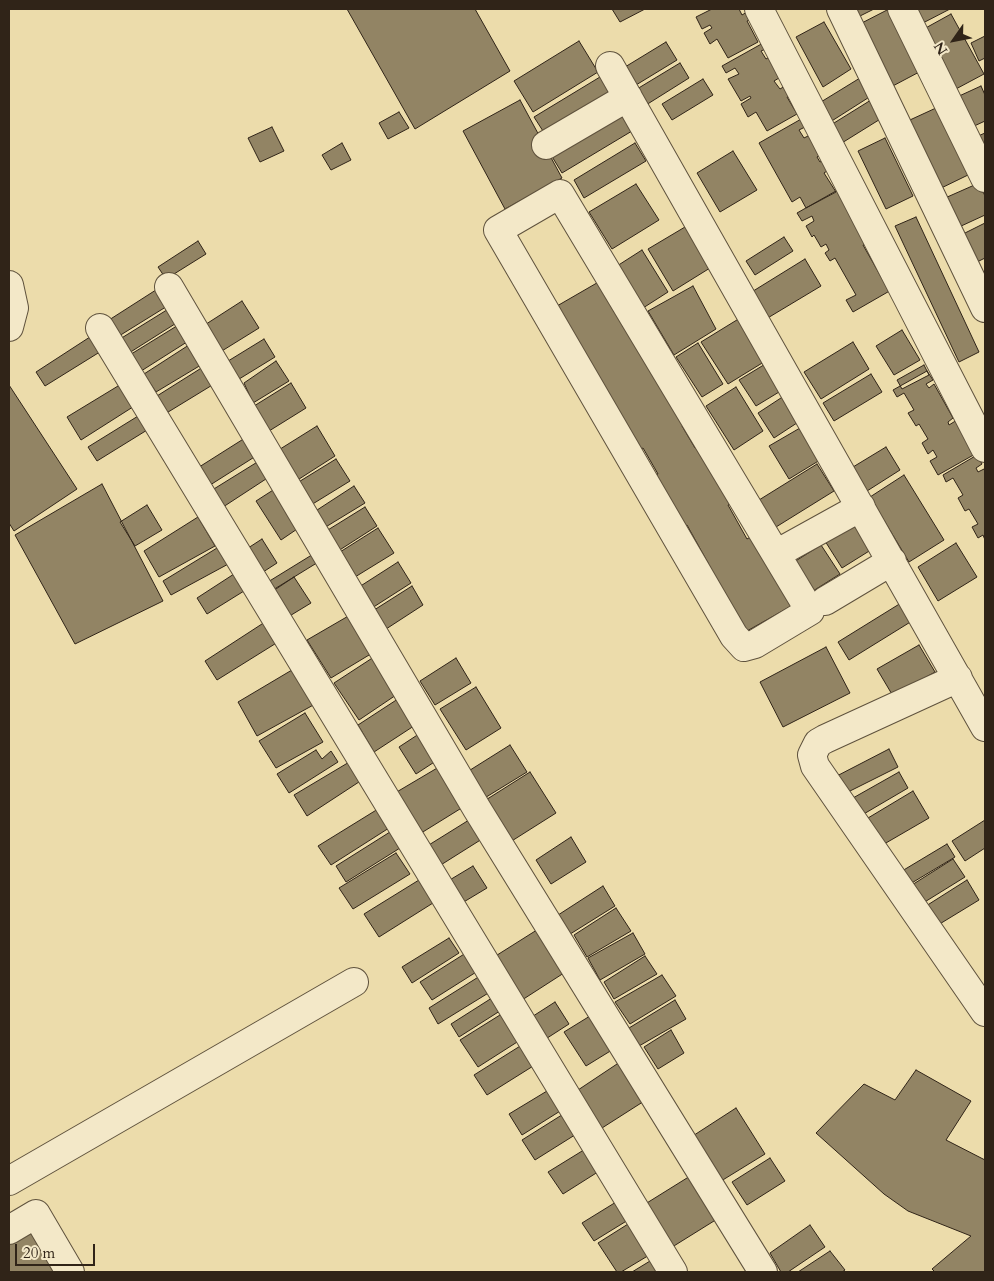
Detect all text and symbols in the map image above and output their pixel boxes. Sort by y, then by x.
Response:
north arrow [929,15,979,65]
text: N [930,38,952,59]
scale bar [18,1234,98,1266]
text: 20 m [23,1243,55,1263]

